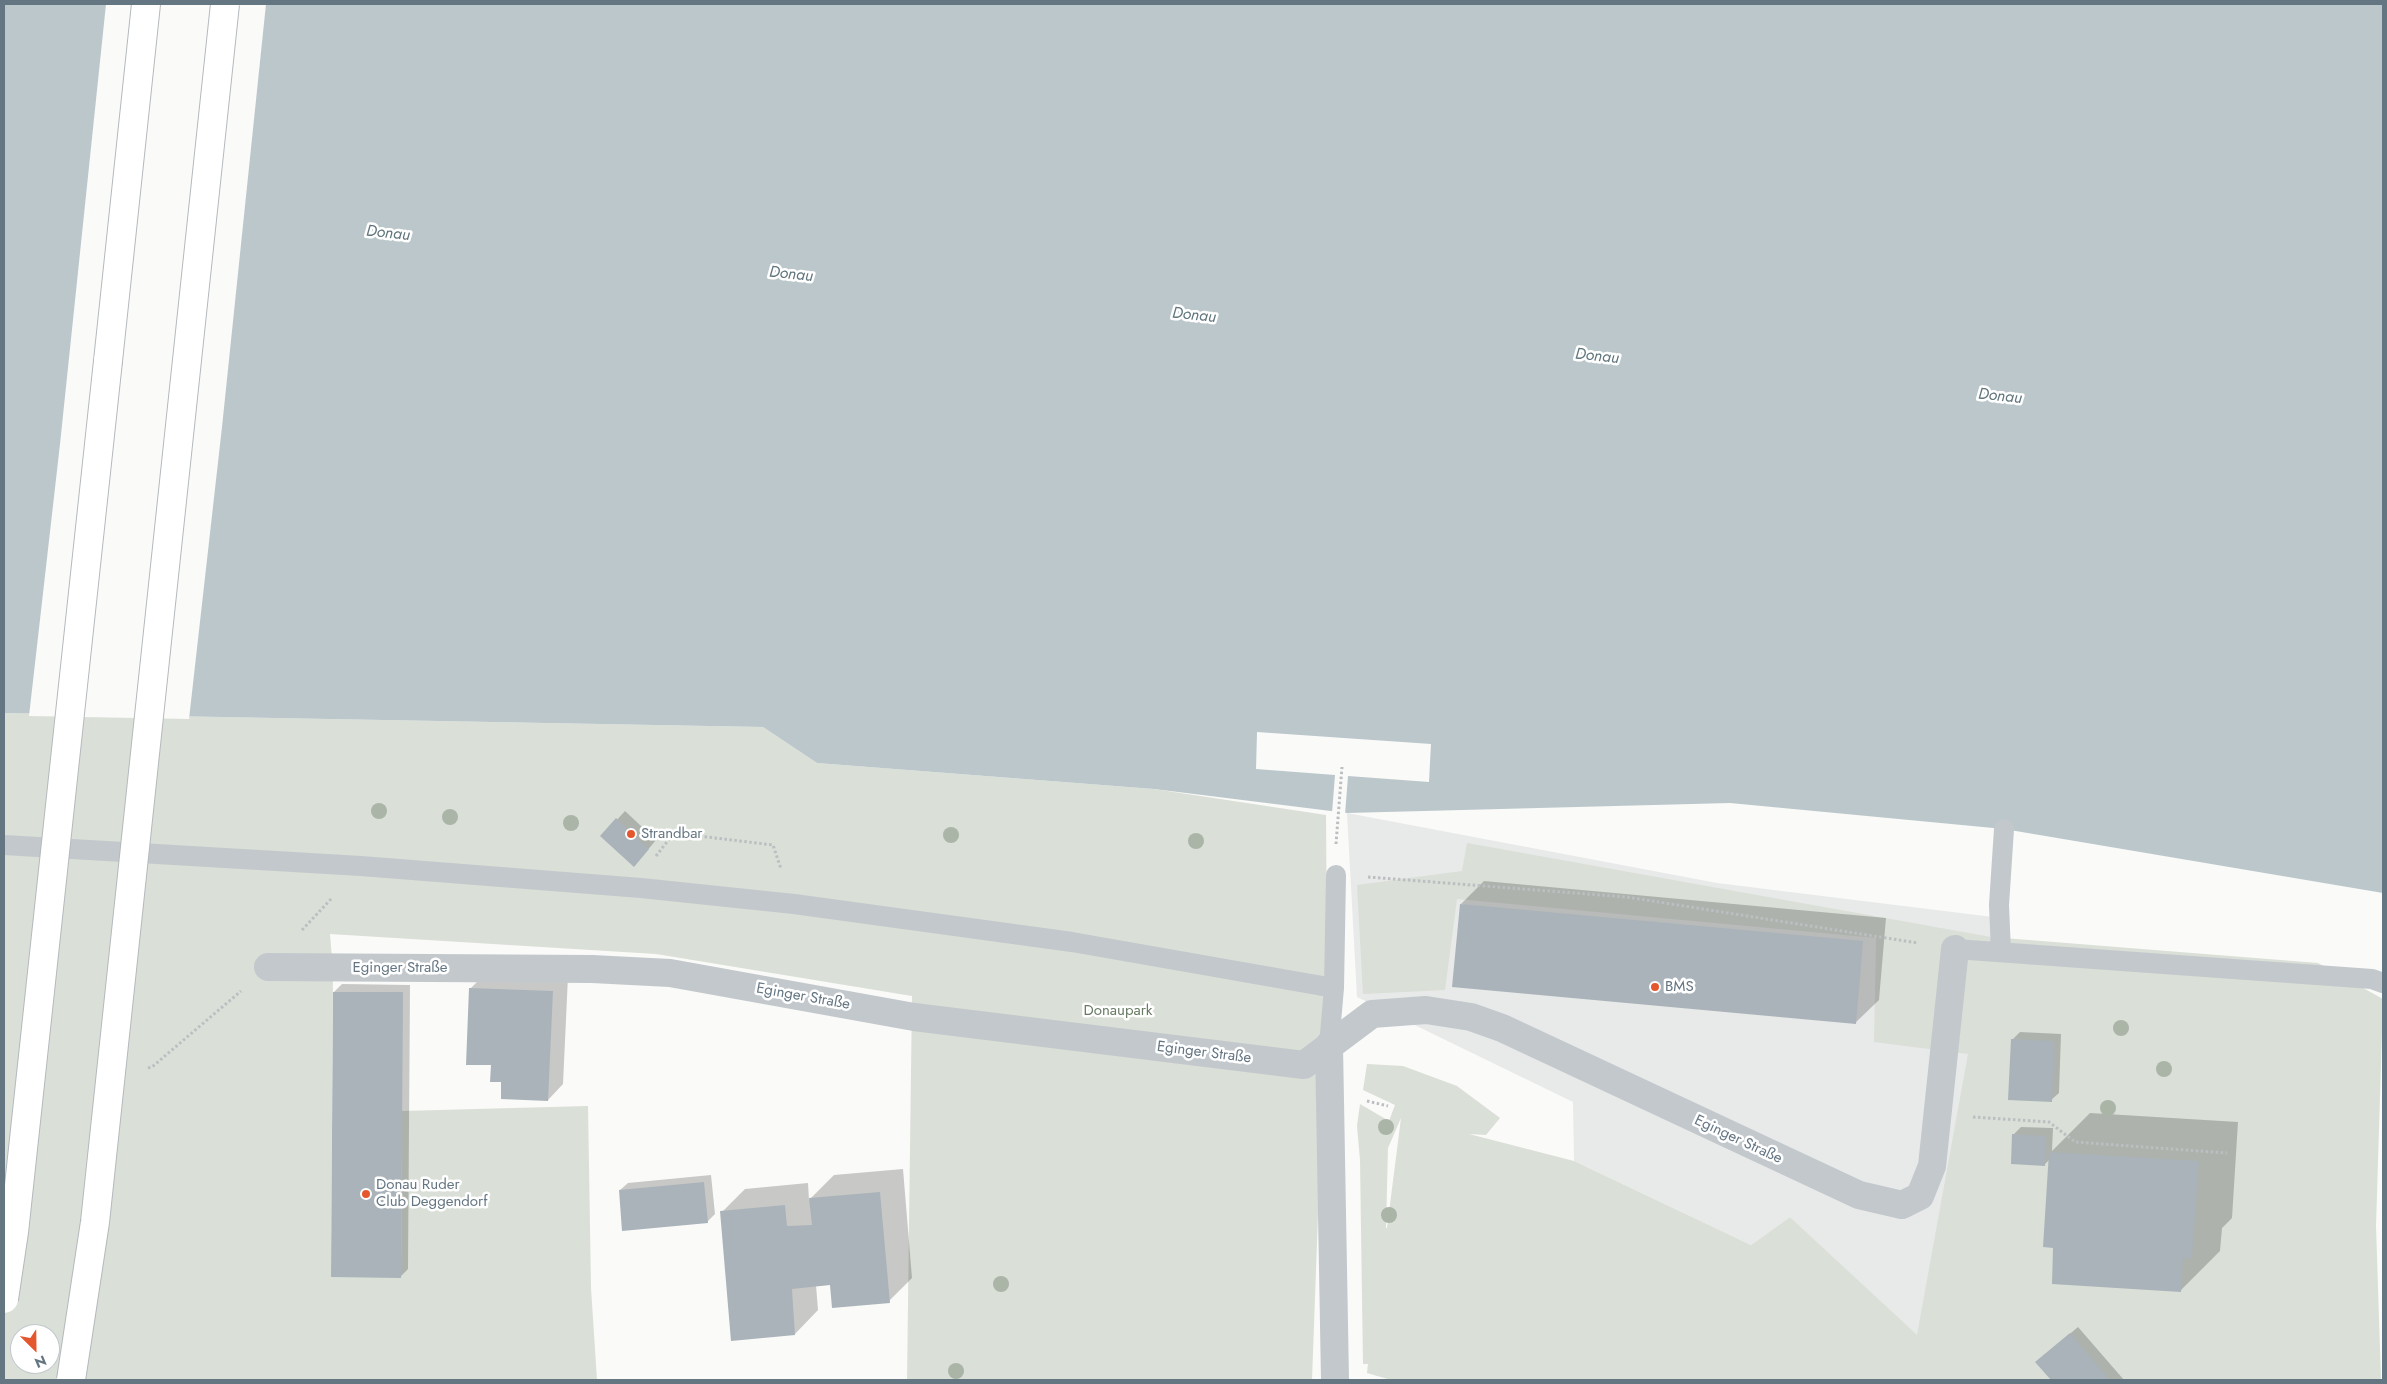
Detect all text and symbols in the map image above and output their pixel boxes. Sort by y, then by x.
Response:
water label: Donau [365,222,411,246]
water label: Donau [768,263,814,287]
water label: Donau [1171,304,1217,328]
water label: Donau [1574,345,1620,369]
water label: Donau [1977,385,2023,409]
place label: Strandbar [641,825,703,843]
marker: Strandbar [625,828,637,840]
street label: Eginger Straße [353,959,447,977]
place label: BMS [1665,978,1694,996]
street label: Eginger Straße [755,980,851,1014]
marker: BMS [1649,981,1661,993]
park label: Donaupark [1084,1002,1152,1020]
street label: Eginger Straße [1156,1038,1252,1068]
street label: Eginger Straße [1691,1112,1785,1168]
place label: Donau Ruder Club Deggendorf [376,1176,487,1211]
marker: Donau Ruder Club Deggendorf [360,1188,372,1200]
north arrow [10,1324,60,1374]
text: N [31,1351,49,1373]

